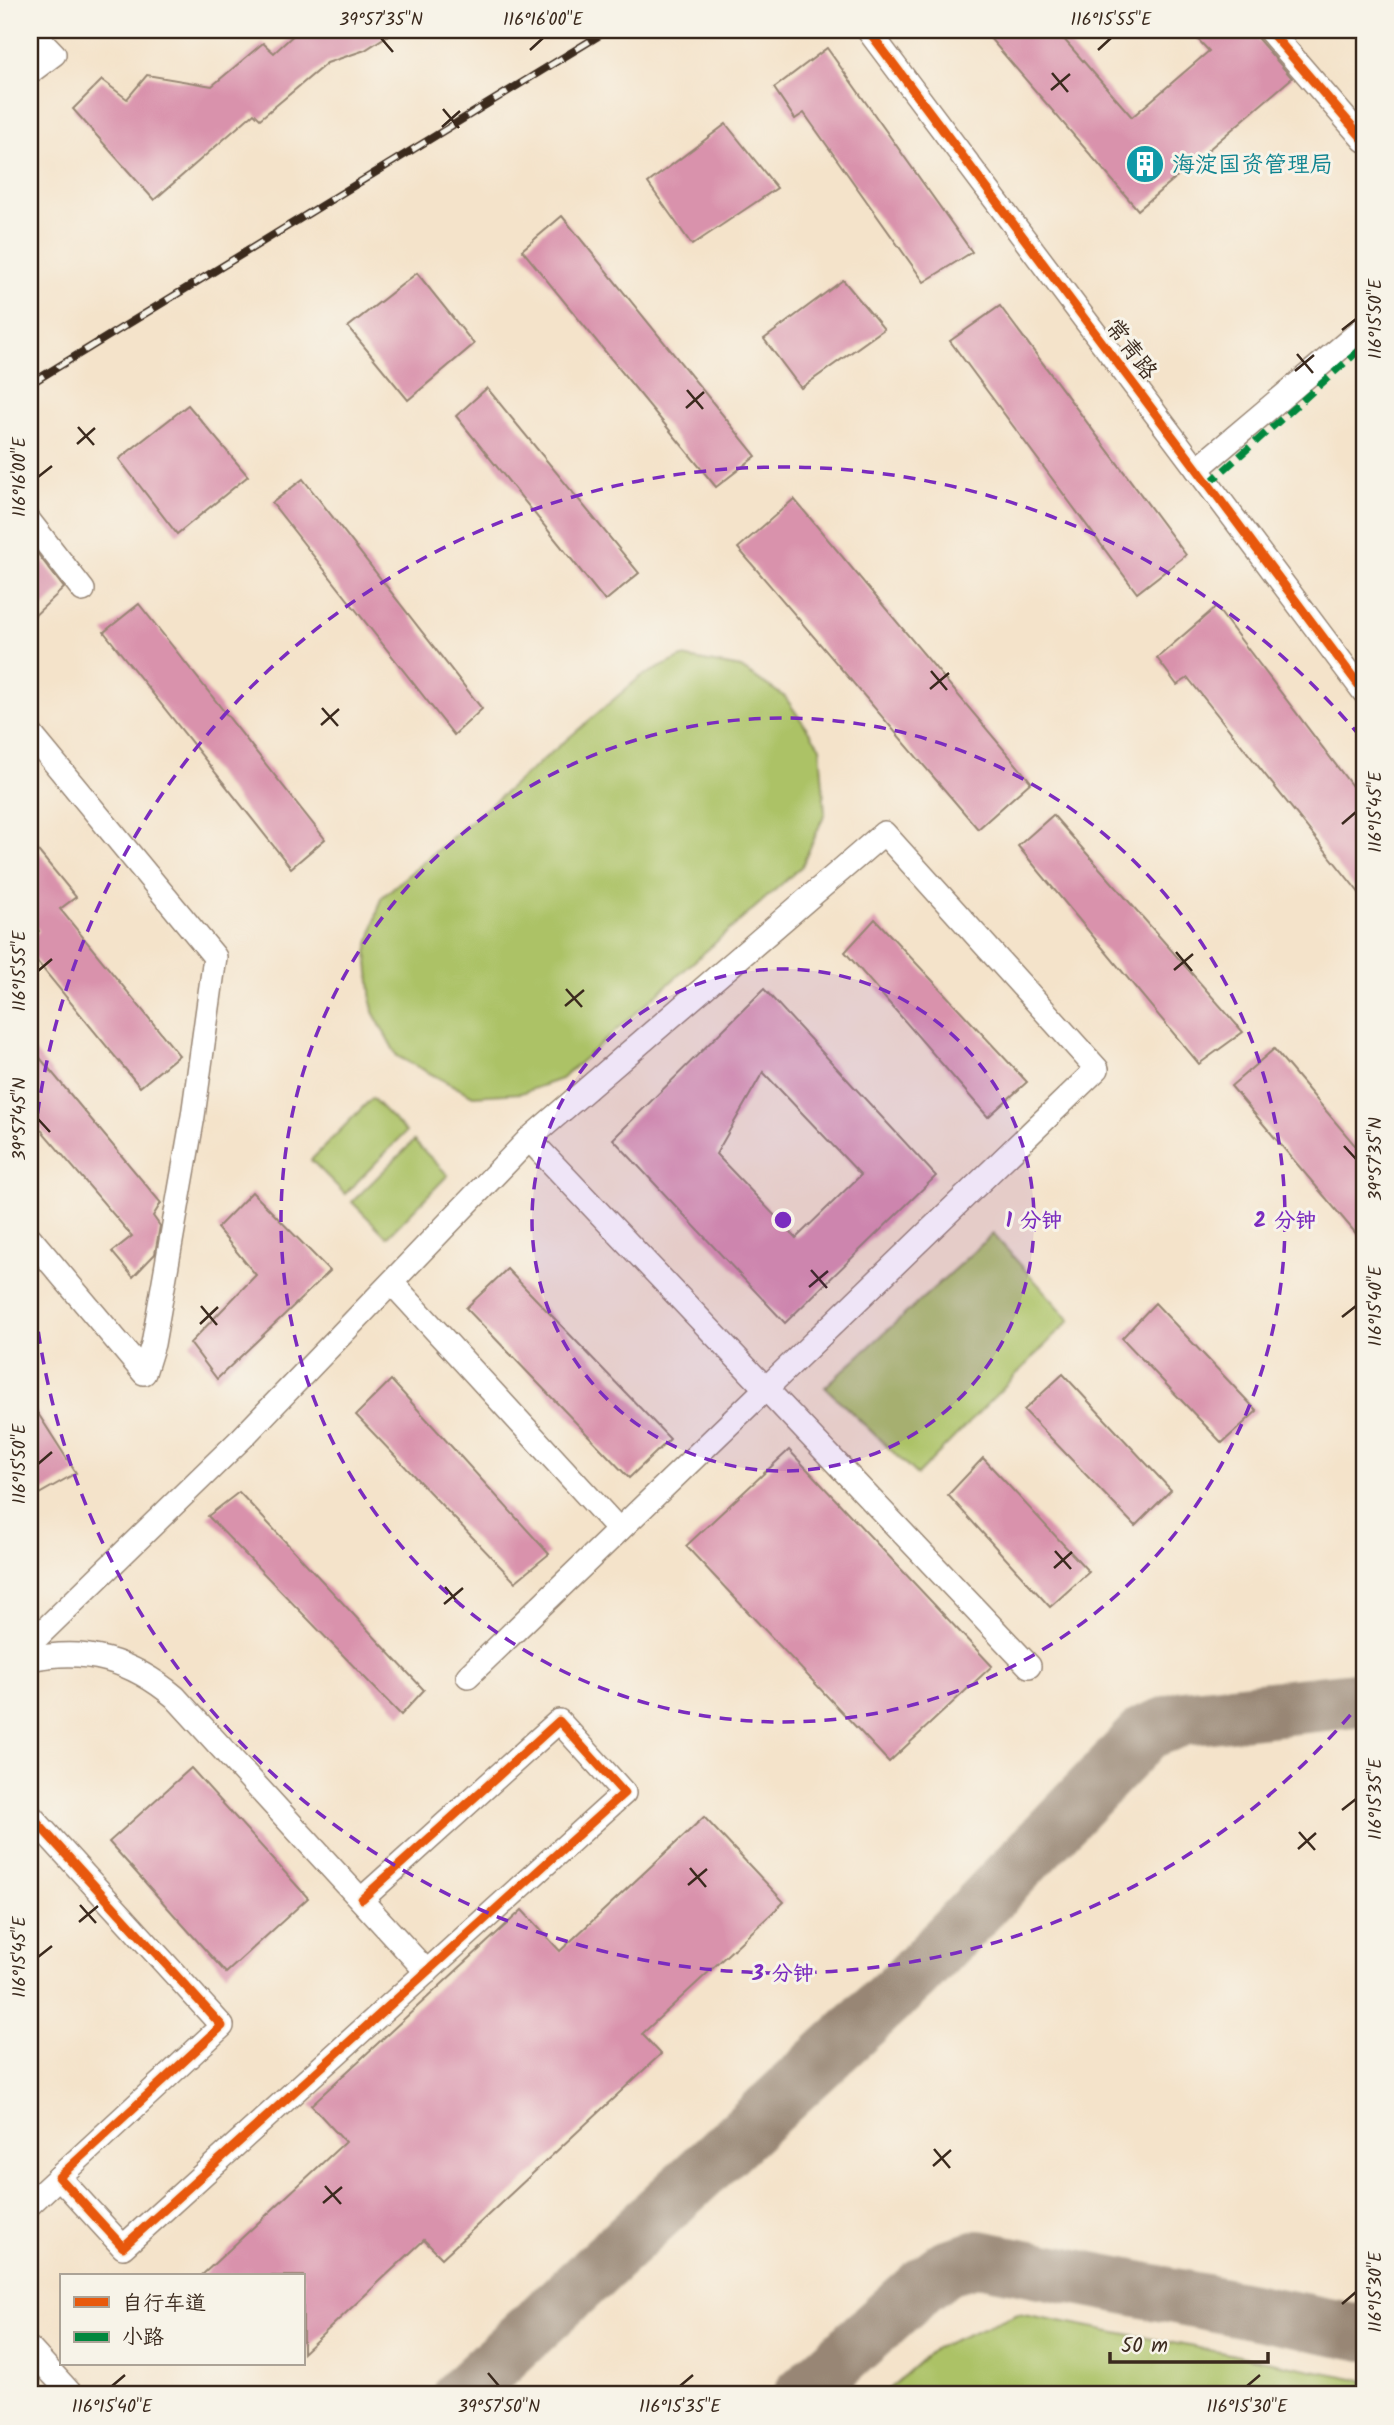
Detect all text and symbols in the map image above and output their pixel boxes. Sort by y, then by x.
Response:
text: 39°57'35"N [339,6,423,35]
text: 116°16'00"E [503,6,584,35]
text: 116°15'55"E [1070,6,1152,35]
building icon: 海淀国资管理局 [1124,143,1166,185]
place label: 海淀国资管理局 [1172,148,1333,184]
text: 116°15'50"E [1362,278,1391,359]
street label: 常青路 [1095,312,1166,389]
text: 116°16'00"E [6,436,35,517]
text: 116°15'45"E [1362,771,1391,853]
text: 116°15'55"E [6,930,35,1012]
text: 39°57'45"N [6,1077,35,1161]
text: 39°57'35"N [1362,1117,1391,1201]
text: 1 分钟 [1006,1205,1062,1238]
text: 2 分钟 [1254,1205,1316,1238]
centre of rings [771,1208,795,1232]
text: 116°15'40"E [1362,1265,1391,1346]
text: 116°15'50"E [6,1423,35,1504]
text: 116°15'35"E [1362,1758,1391,1840]
text: 116°15'45"E [6,1916,35,1998]
text: 3 分钟 [751,1958,814,1991]
text: 116°15'30"E [1362,2251,1391,2333]
legend [60,2274,304,2366]
text: 自行车道 [122,2288,206,2321]
scale bar [1110,2320,1268,2364]
text: 小路 [122,2322,164,2355]
text: 50 m [1121,2330,1168,2363]
text: 116°15'40"E [72,2393,153,2422]
text: 39°57'50"N [458,2393,540,2422]
text: 116°15'35"E [639,2393,721,2422]
text: 116°15'30"E [1206,2393,1288,2422]

